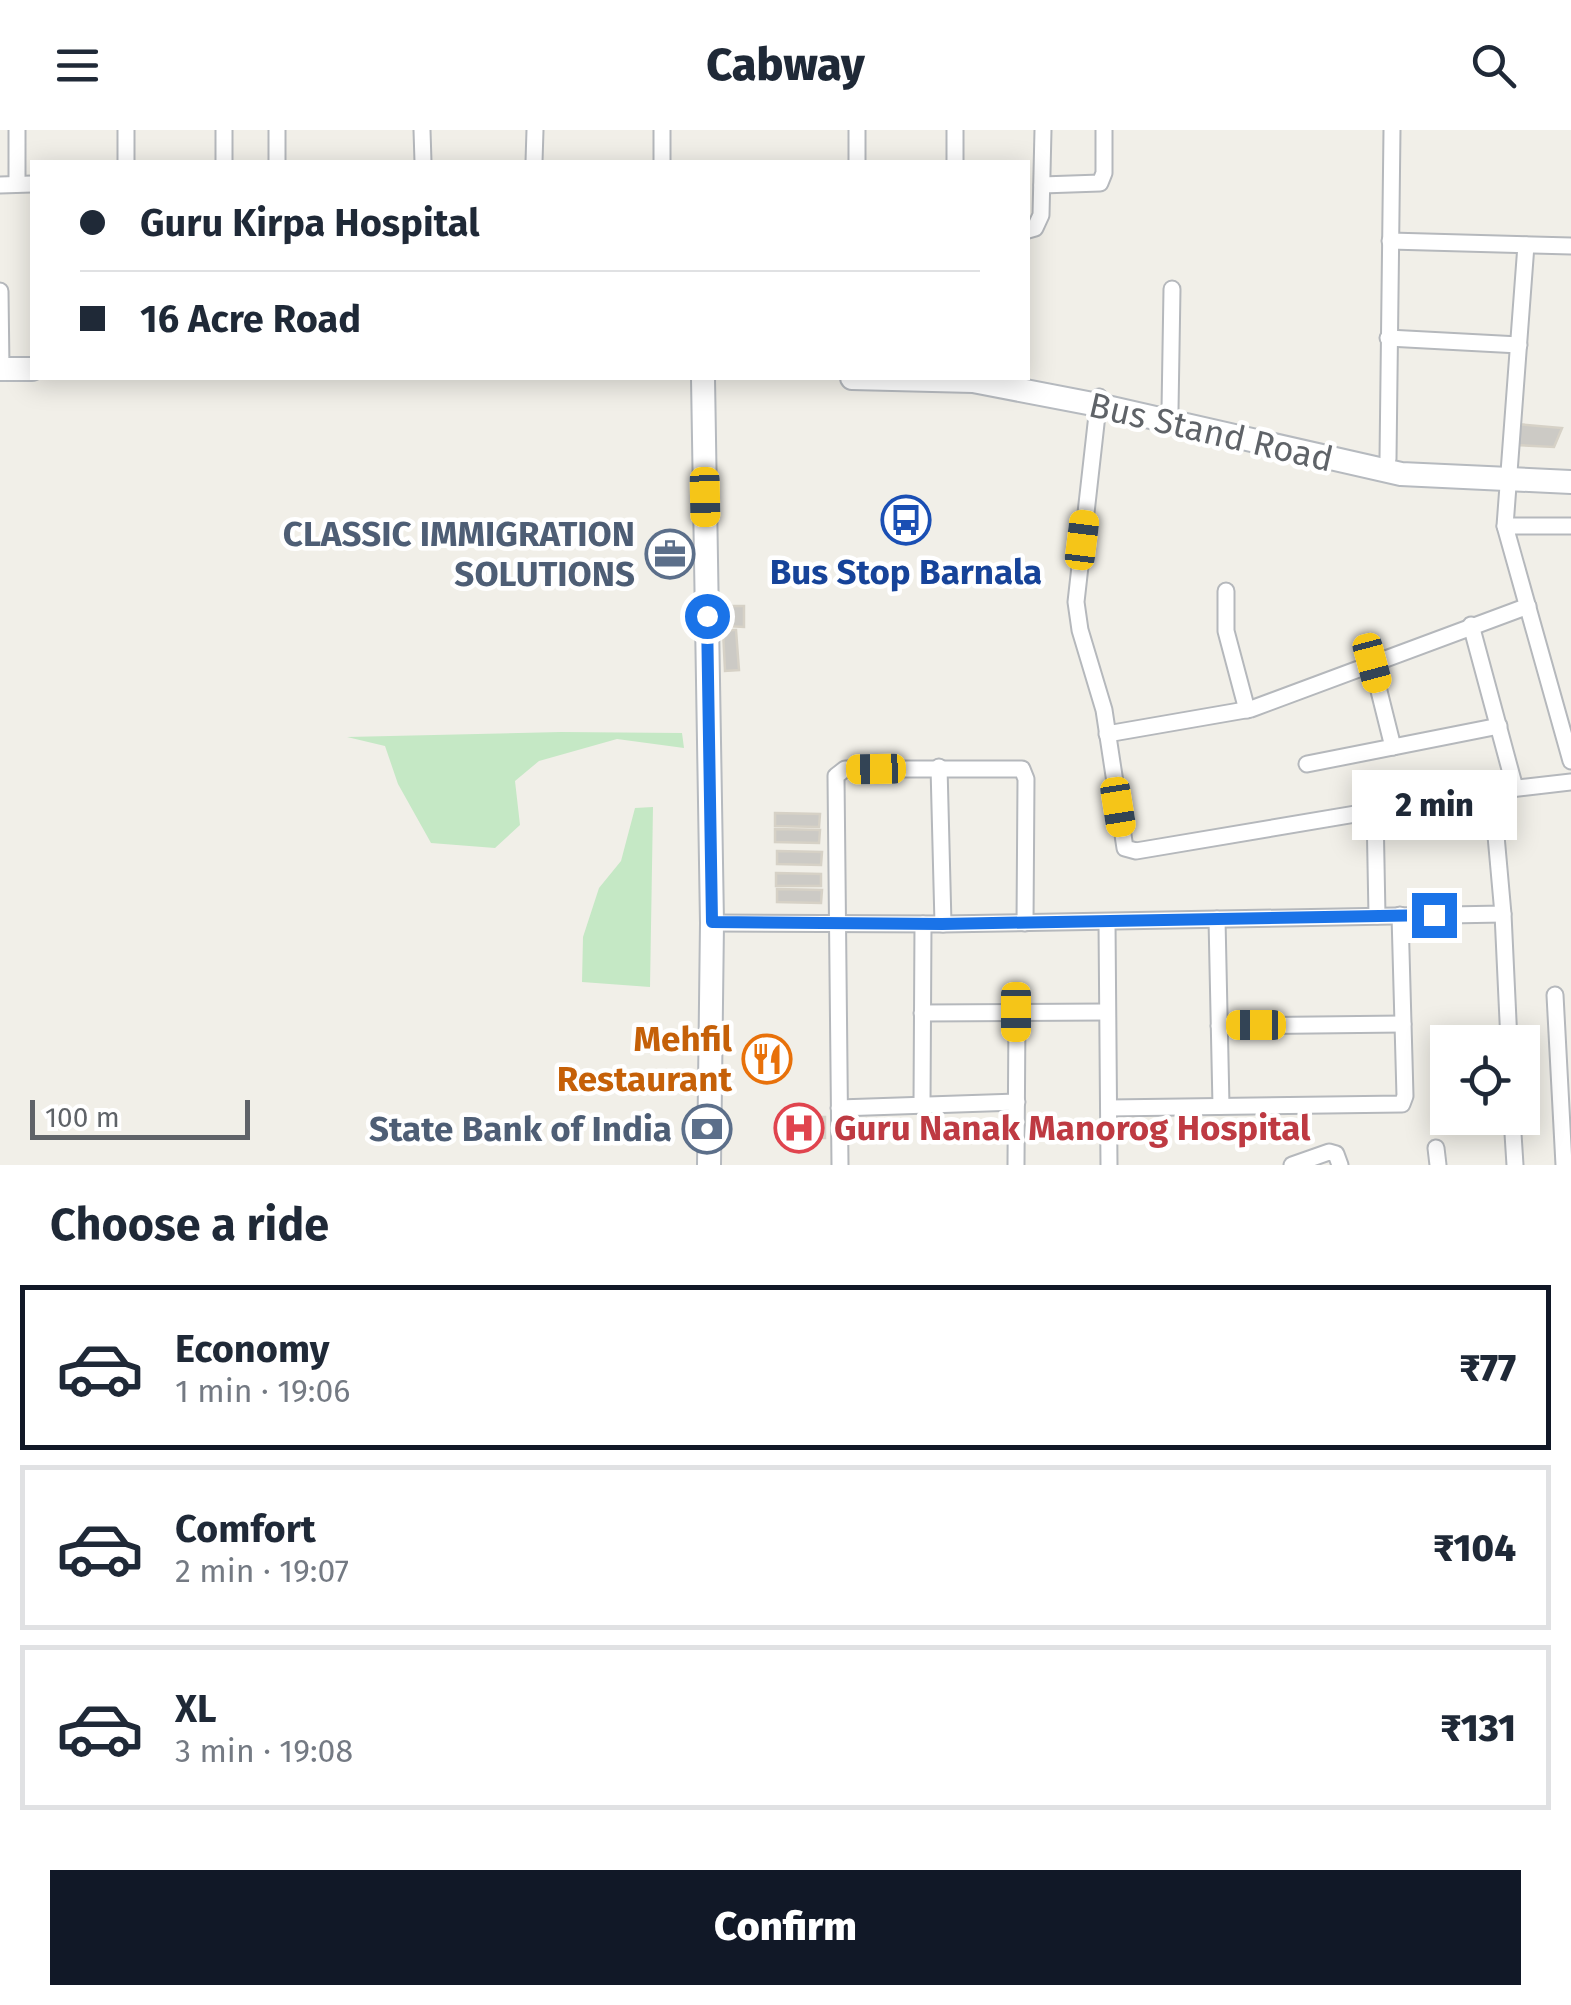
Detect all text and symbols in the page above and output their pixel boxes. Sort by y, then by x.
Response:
icon: menu [50,38,105,93]
text: Cabway [706,38,865,92]
icon: search [1466,38,1521,93]
text: Guru Kirpa Hospital [140,200,480,246]
text: 16 Acre Road [140,296,361,342]
street label: Bus Stand Road [1085,384,1337,480]
car [689,467,721,527]
bus stop icon: Bus Stop Barnala [880,494,932,546]
car [1063,508,1101,572]
place label: CLASSIC IMMIGRATION SOLUTIONS [283,513,635,595]
office icon: CLASSIC IMMIGRATION SOLUTIONS [644,528,696,580]
place label: Bus Stop Barnala [770,551,1042,593]
route start [685,594,730,639]
car [1350,630,1394,696]
car [846,753,906,785]
callout: 2 min [1352,770,1516,840]
car [1098,775,1138,839]
text: 2 min [1395,786,1474,824]
route end [1412,893,1457,938]
car [1001,982,1031,1042]
car [1226,1010,1286,1040]
place label: Mehfil Restaurant [557,1018,733,1100]
map controls [1430,1025,1540,1135]
button: locate [1430,1025,1540,1135]
restaurant icon: Mehfil Restaurant [741,1033,793,1085]
scale bar [30,1095,250,1140]
text: 100 m [45,1101,120,1134]
hospital icon: Guru Nanak Manorog Hospital [773,1102,825,1154]
bank icon: State Bank of India [681,1103,733,1155]
place label: Guru Nanak Manorog Hospital [834,1107,1311,1149]
place label: State Bank of India [369,1108,672,1150]
text: Choose a ride [50,1198,329,1252]
icon: car [55,1323,145,1413]
text: Economy [175,1326,330,1372]
text: ₹77 [1459,1345,1516,1391]
text: 1 min · 19:06 [175,1372,350,1410]
icon: car [55,1503,145,1593]
text: Comfort [175,1506,316,1552]
text: ₹104 [1433,1525,1516,1571]
text: 2 min · 19:07 [175,1552,349,1590]
icon: car [55,1683,145,1773]
text: XL [175,1686,217,1732]
text: ₹131 [1440,1705,1516,1751]
text: 3 min · 19:08 [175,1732,353,1770]
button: Confirm [50,1870,1521,1985]

